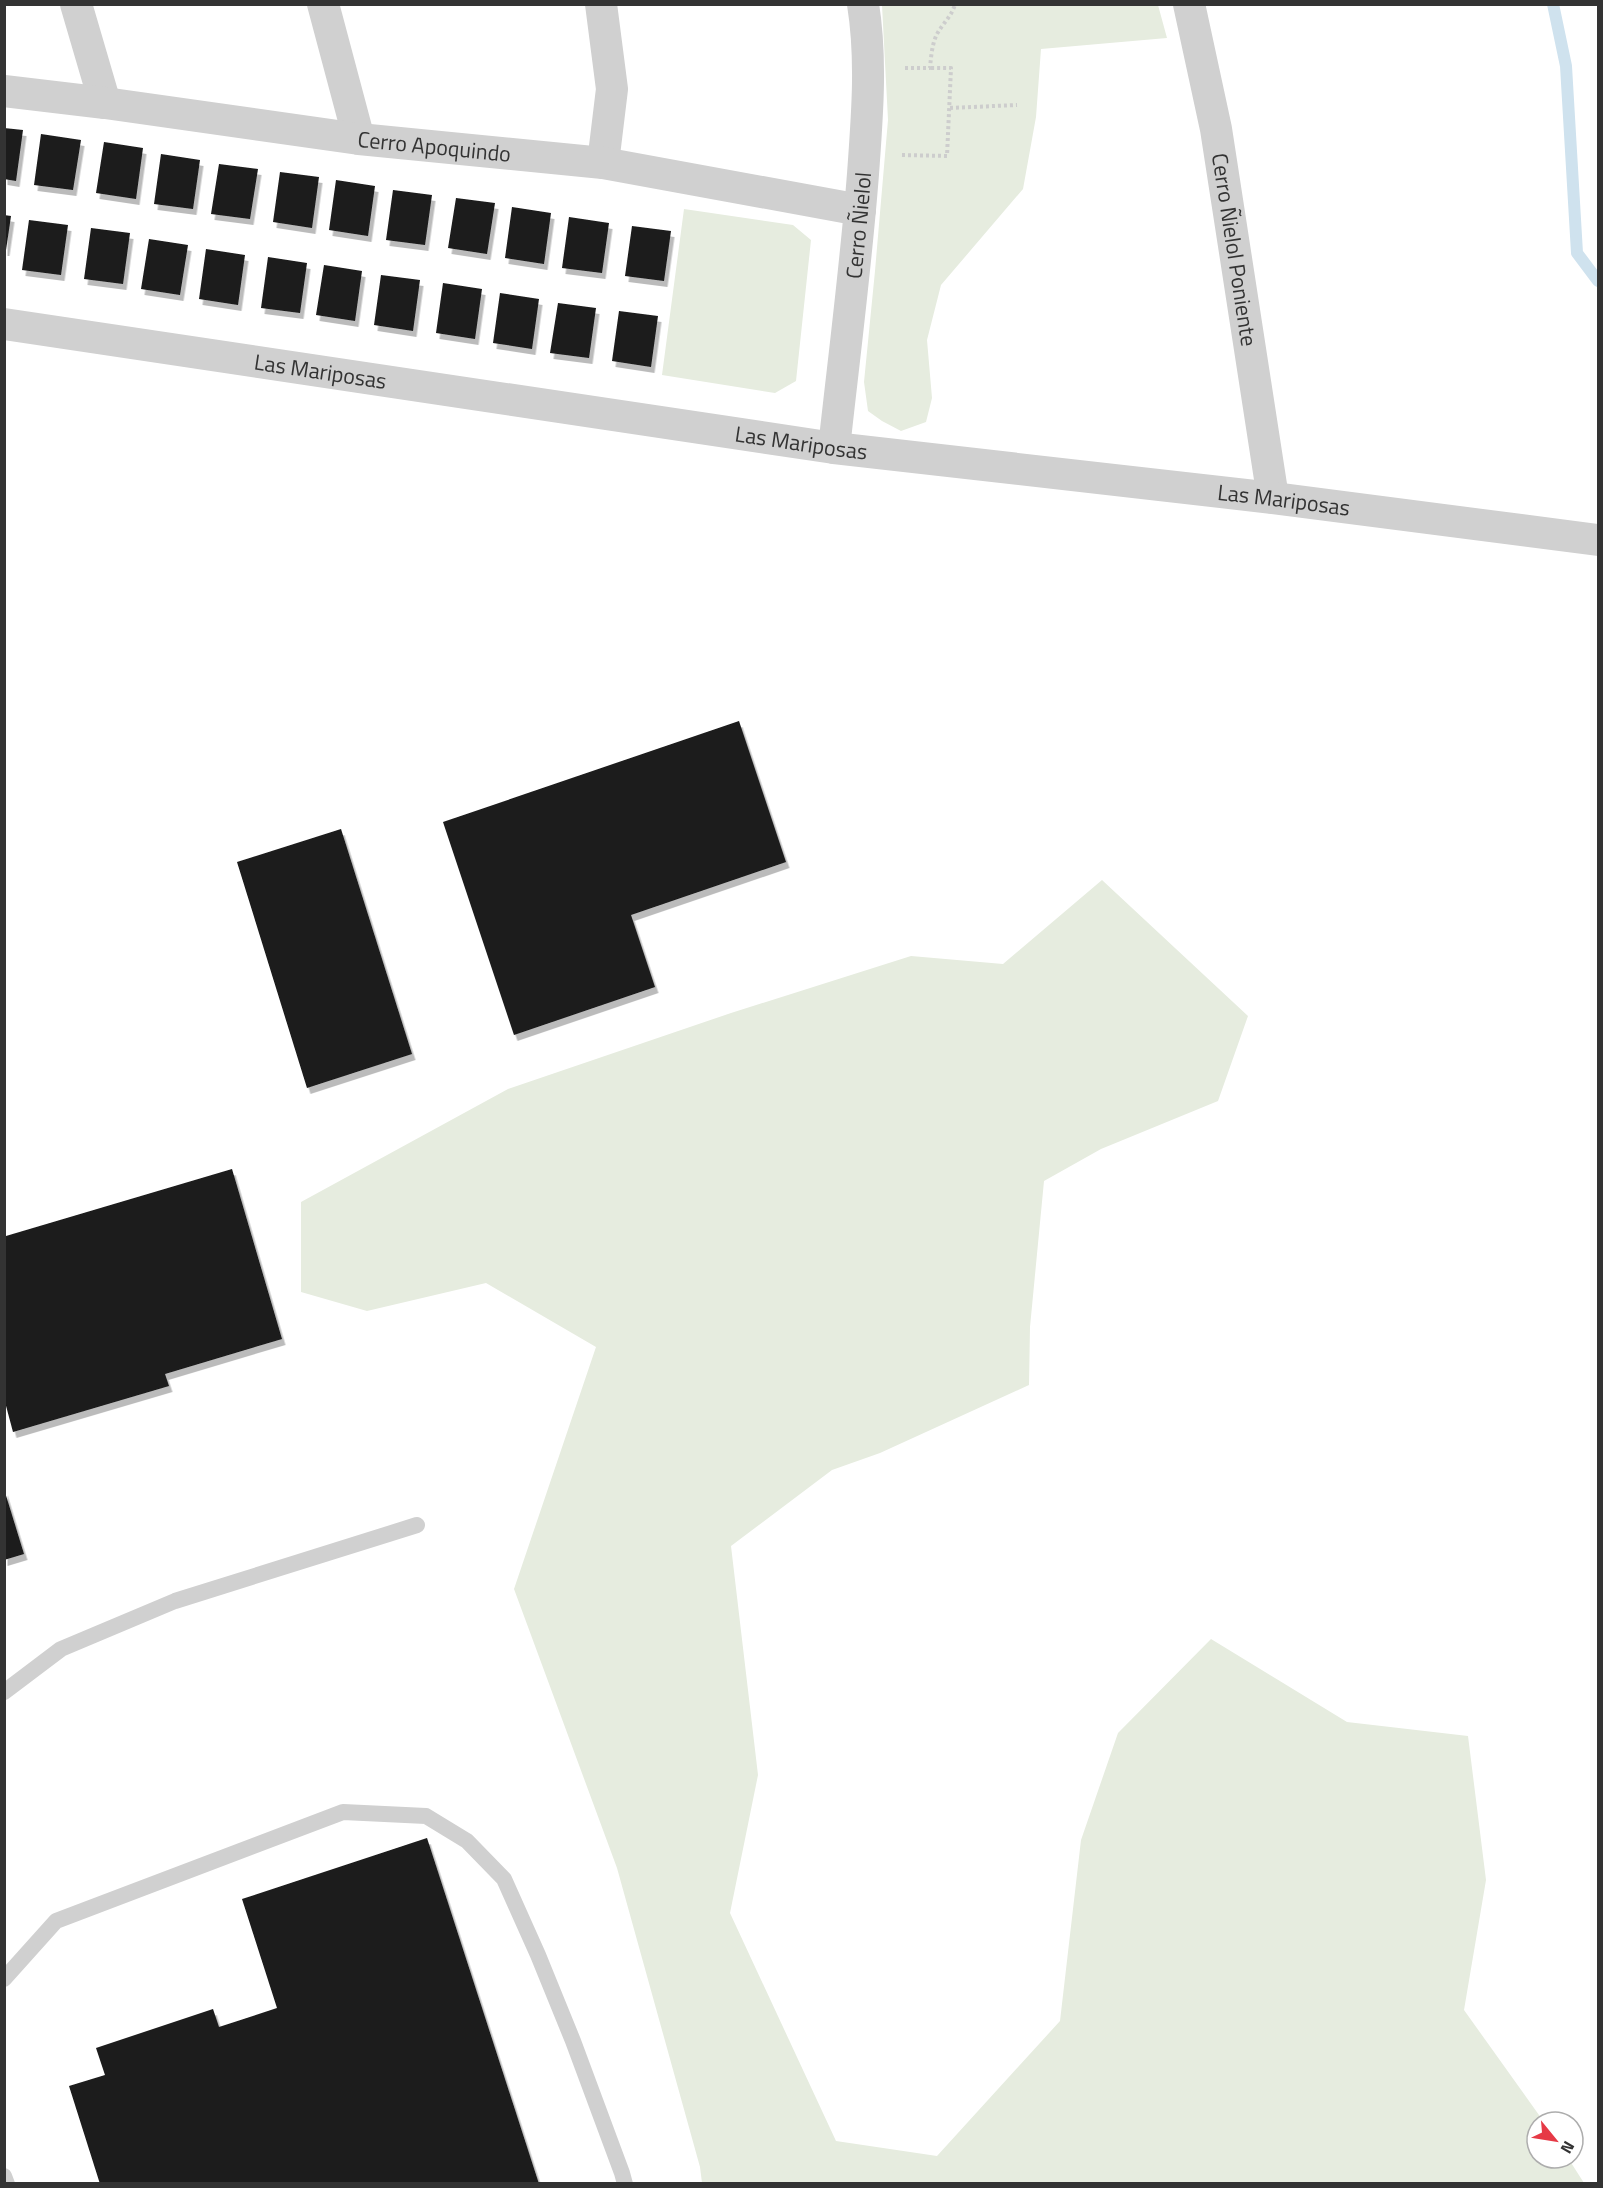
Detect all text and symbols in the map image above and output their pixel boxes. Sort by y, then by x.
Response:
street label: Cerro Apoquindo [356,122,513,171]
street label: Cerro Ñielol Poniente [1203,151,1266,349]
street label: Cerro Ñielol [836,171,880,280]
street label: Las Mariposas [252,345,389,398]
street label: Las Mariposas [733,416,869,469]
street label: Las Mariposas [1216,475,1352,525]
north arrow [1525,2110,1585,2170]
text: N [1555,2137,1581,2158]

